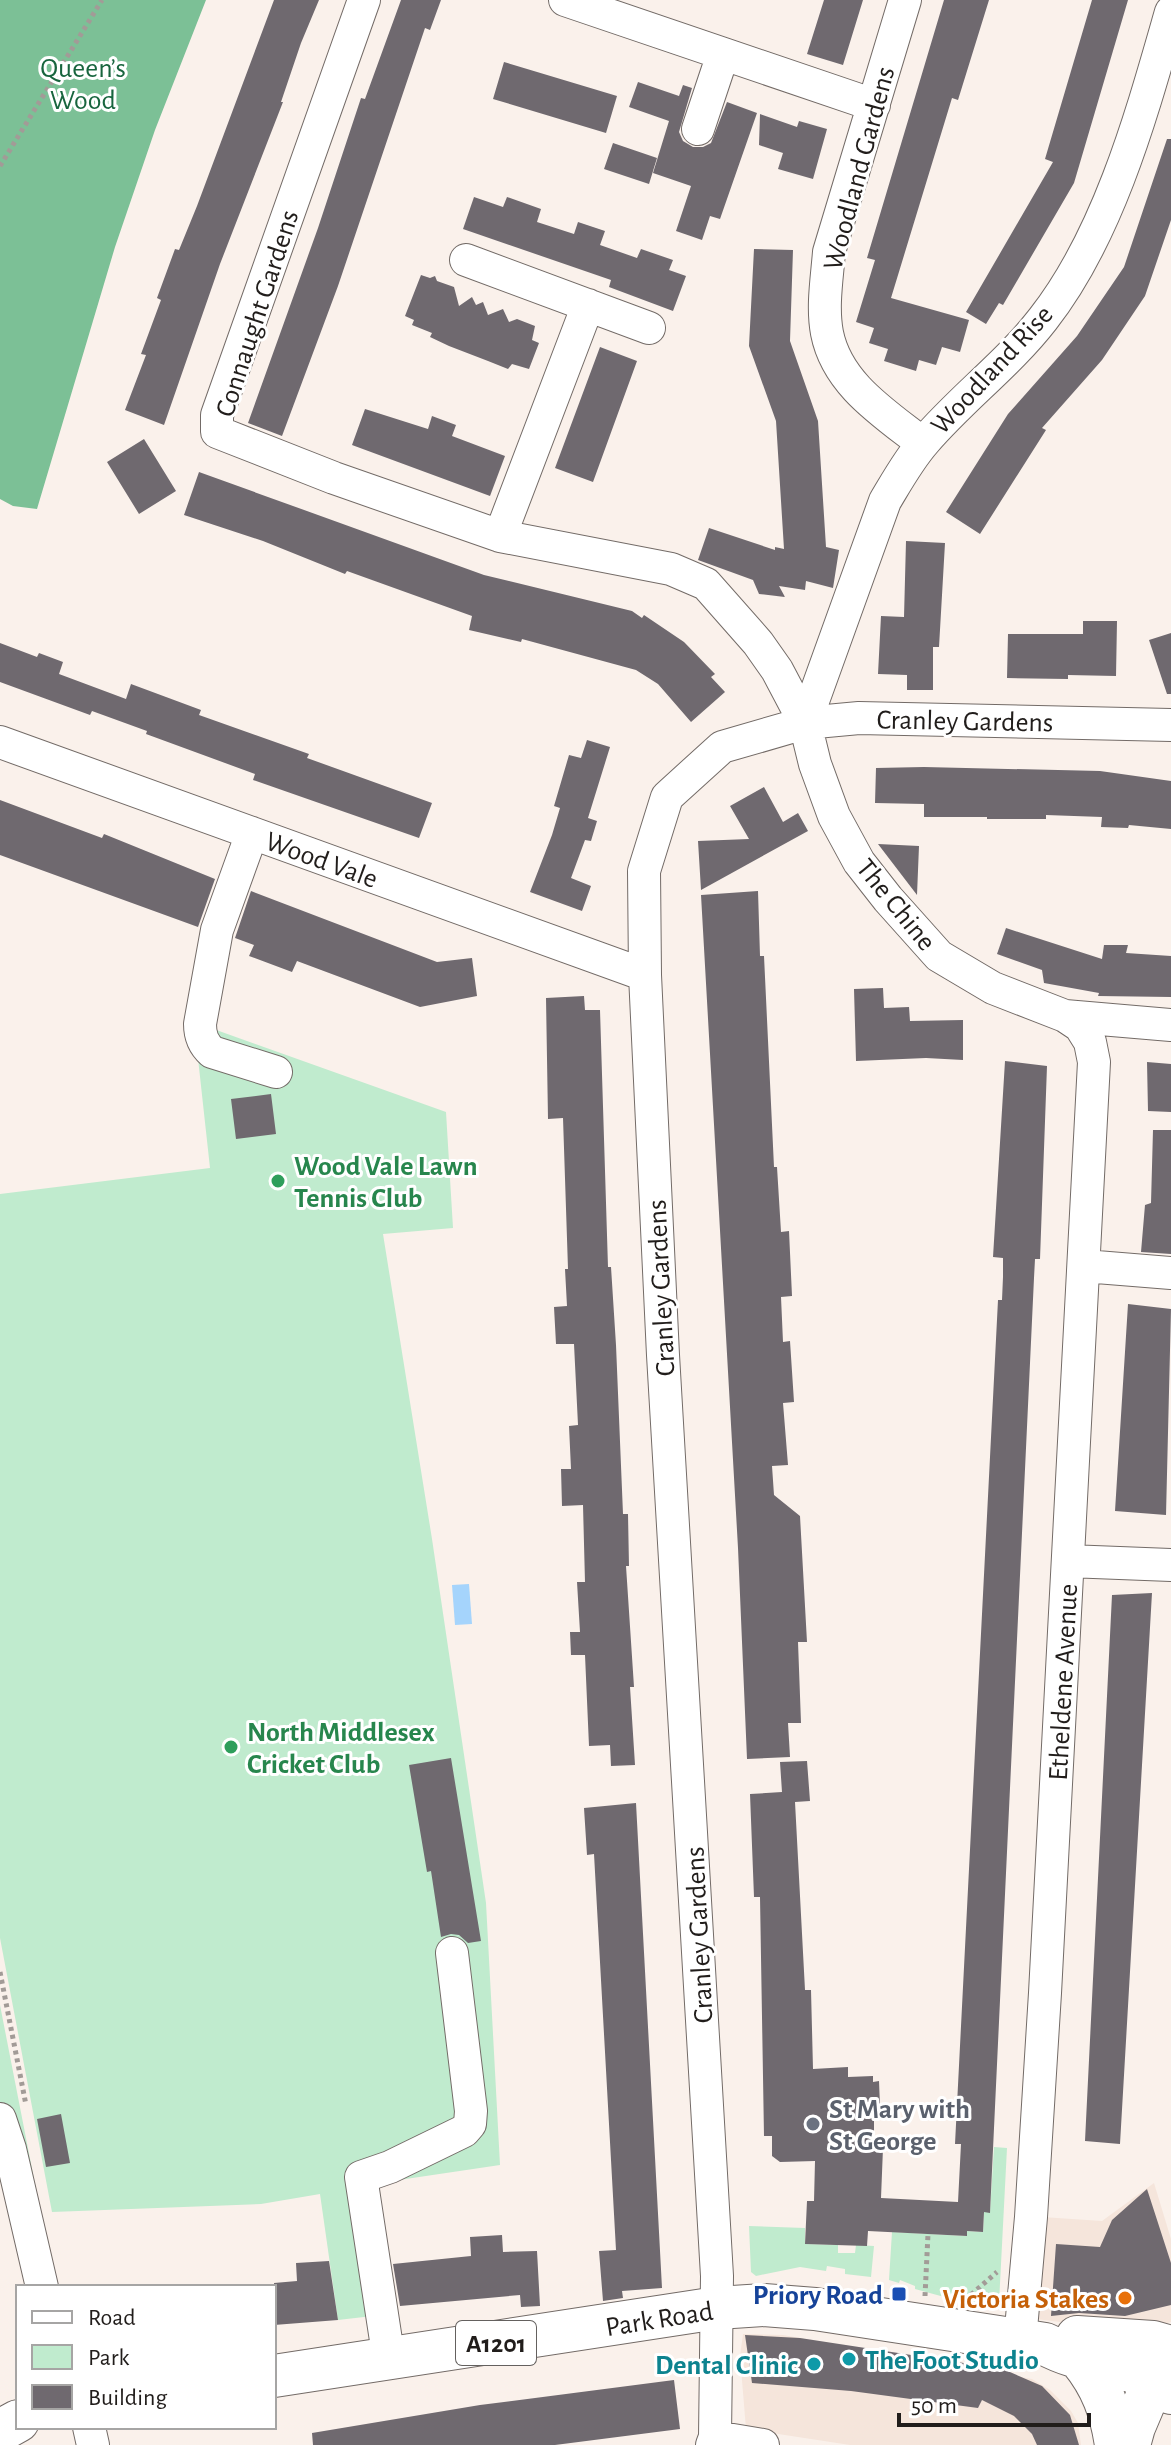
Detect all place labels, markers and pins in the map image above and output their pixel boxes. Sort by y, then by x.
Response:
place label: Wood Vale Lawn Tennis Club [294,1153,477,1213]
marker: Wood Vale Lawn Tennis Club [269,1172,287,1190]
place label: North Middlesex Cricket Club [247,1719,435,1779]
marker: North Middlesex Cricket Club [222,1738,240,1756]
place label: St Mary with St George [829,2096,970,2156]
marker: St Mary with St George [804,2115,822,2133]
place label: Priory Road [753,2282,883,2310]
marker: Priory Road [890,2285,908,2303]
place label: Victoria Stakes [943,2286,1109,2314]
marker: Victoria Stakes [1116,2289,1134,2307]
place label: The Foot Studio [865,2347,1039,2375]
marker: The Foot Studio [840,2350,858,2368]
place label: Dental Clinic [655,2352,798,2380]
marker: Dental Clinic [805,2355,823,2373]

